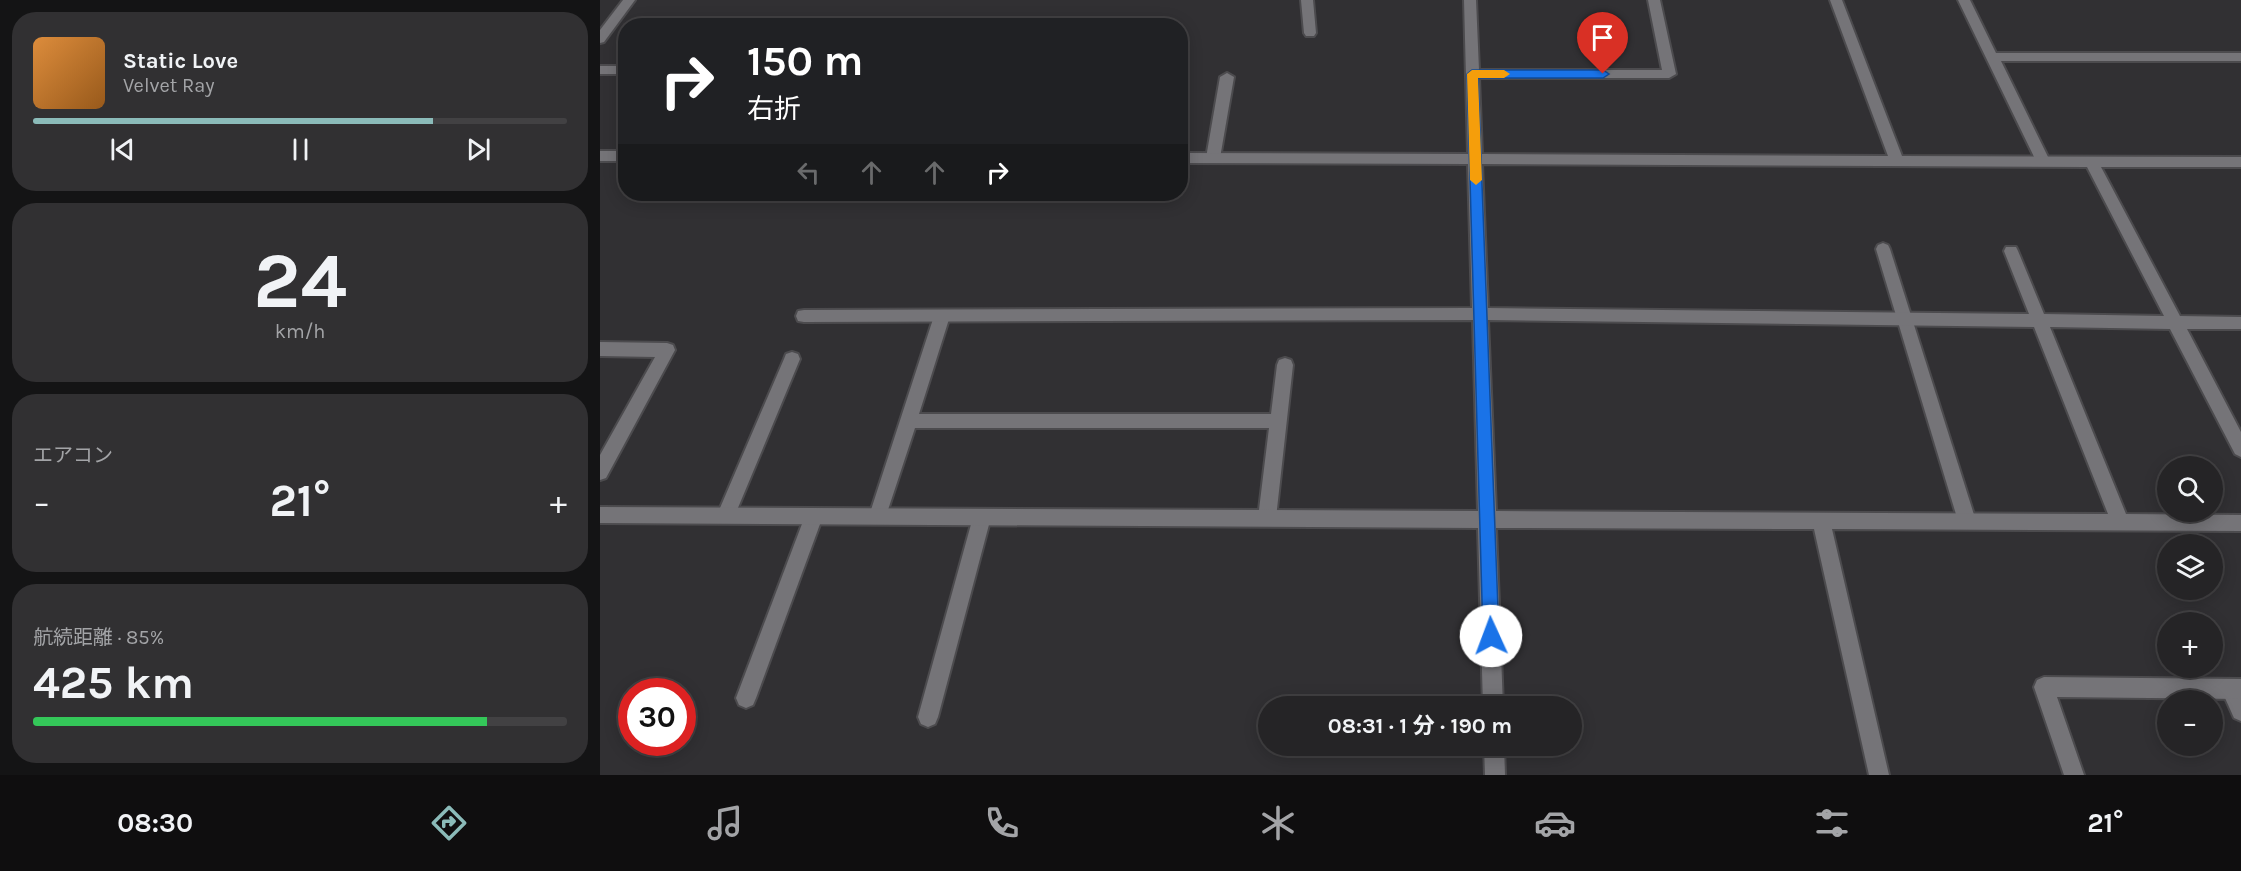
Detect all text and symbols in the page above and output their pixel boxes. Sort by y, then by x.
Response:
pin [1577,12,1628,74]
icon: arrive [1586,21,1619,54]
text: 150 m [747,36,863,86]
icon: right [648,42,726,120]
text: Static Love [123,48,238,74]
text: Velvet Ray [123,74,215,97]
text: 右折 [747,93,801,125]
icon: previous [106,133,139,166]
icon: pause [284,133,317,166]
icon: next [462,133,495,166]
icon: left [792,156,825,189]
icon: ahead [855,156,888,189]
icon: ahead [918,156,951,189]
icon: right [981,156,1014,189]
text: 24 [253,235,347,327]
text: km/h [275,320,325,343]
text: エアコン [33,444,113,467]
map controls [2157,456,2223,756]
button: search [2157,456,2223,522]
text: 21° [270,475,330,527]
text: − [33,483,50,521]
text: + [550,483,567,521]
button: layers [2157,534,2223,600]
position arrow [1459,604,1523,668]
button: + [2157,612,2223,678]
text: 航続距離 · 85% [33,626,164,649]
text: 425 km [33,657,194,709]
speed limit sign: 30 [618,678,696,756]
button: − [2157,690,2223,756]
text: 08:31 · 1 分 · 190 m [1328,713,1512,739]
icon: directions [428,802,470,844]
icon: music [704,802,746,844]
icon: phone [981,802,1023,844]
icon: climate [1257,802,1299,844]
icon: car [1534,802,1576,844]
icon: filters [1811,802,1853,844]
text: 08:30 [117,807,193,839]
text: 21° [2087,807,2124,839]

